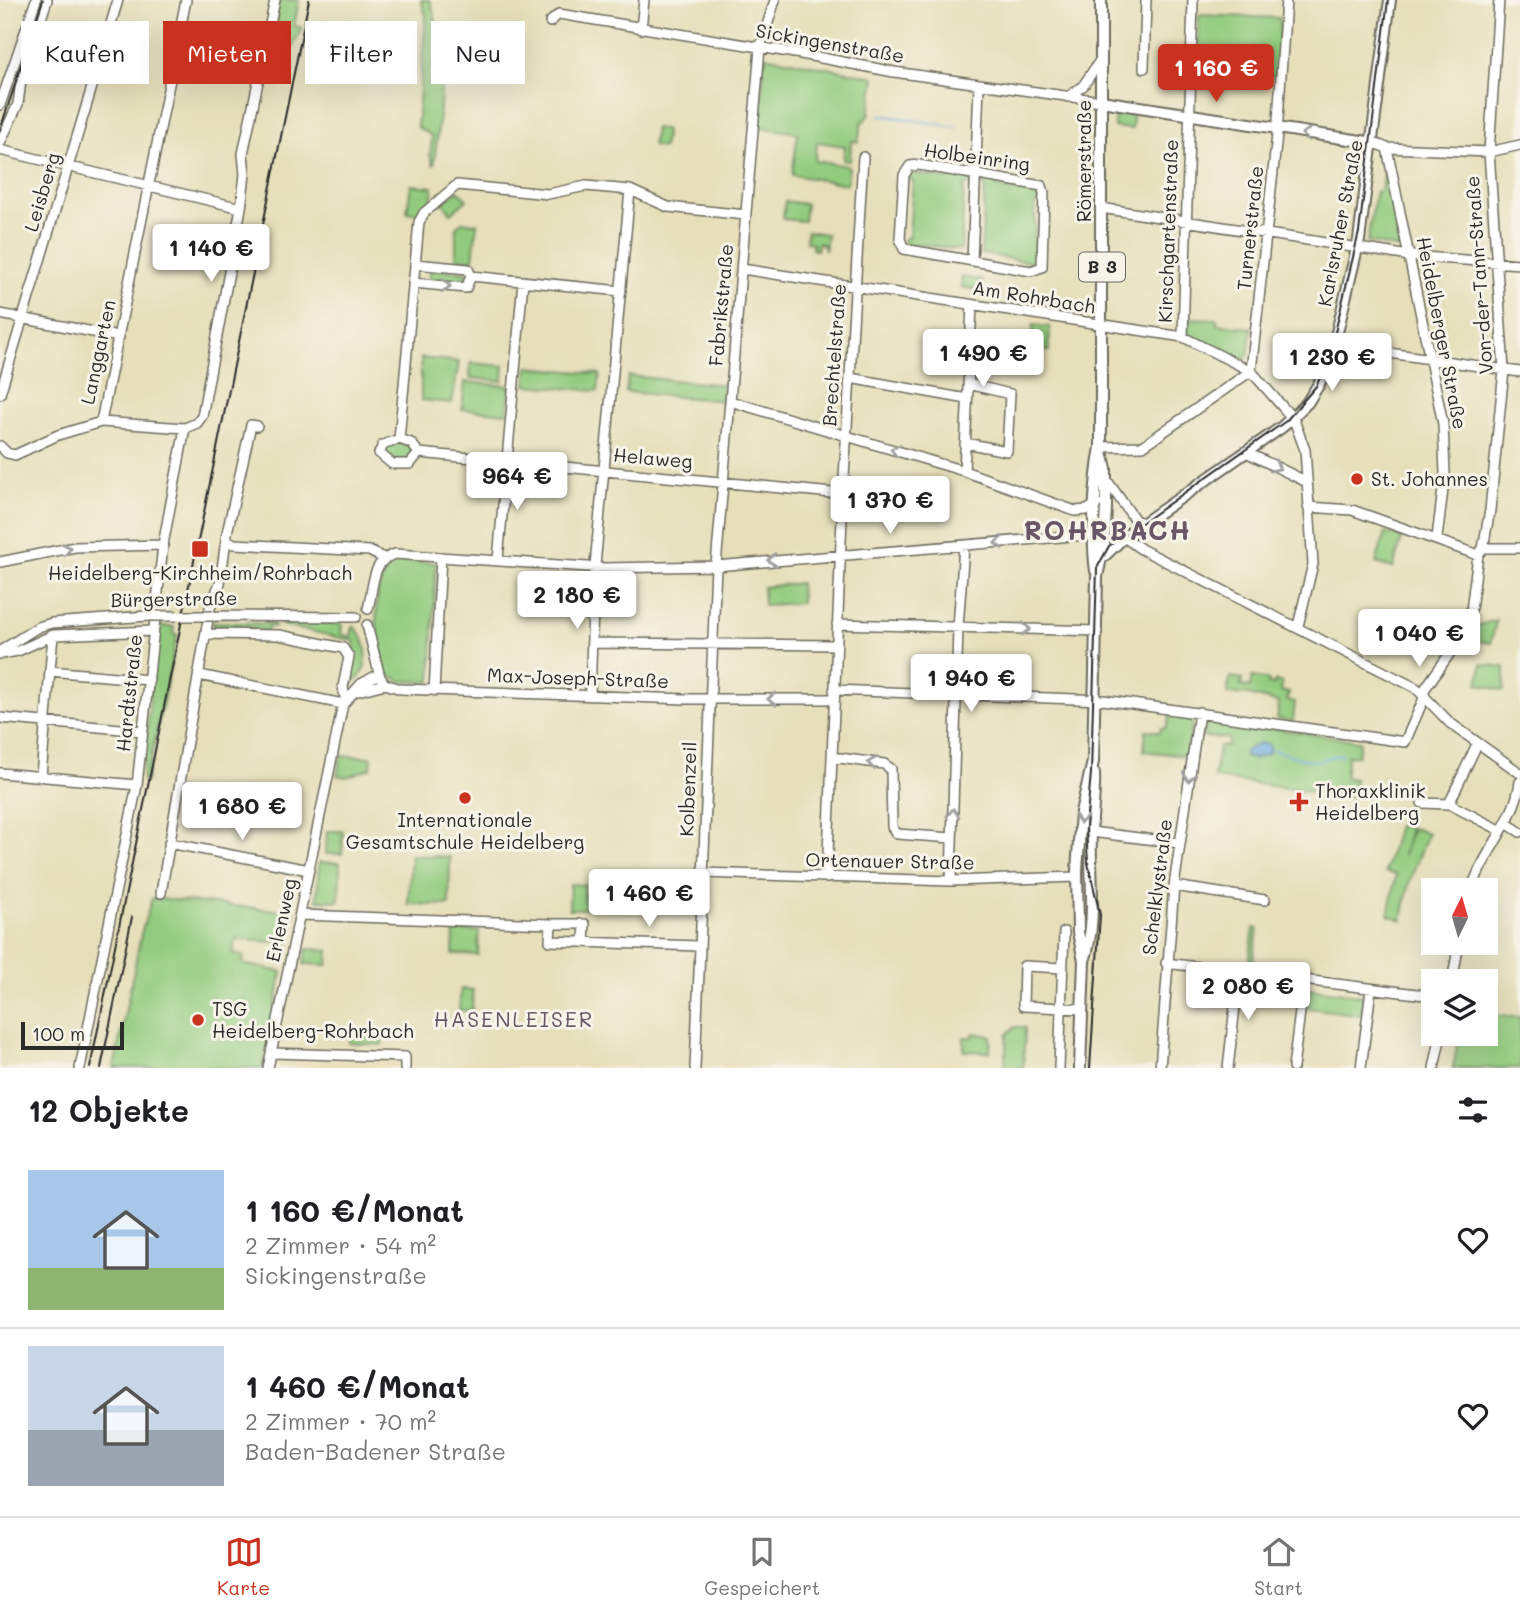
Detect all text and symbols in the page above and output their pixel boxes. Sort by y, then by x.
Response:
street label: Sickingenstraße [754,17,906,68]
chip: Kaufen [21,21,149,84]
chip: Mieten [163,21,291,84]
chip: Filter [305,21,417,84]
chip: Neu [431,21,525,84]
pin: 1 160 € [1151,44,1281,104]
text: 1 160 € [1174,52,1258,82]
street label: Römerstraße [1071,100,1096,222]
one-way arrow [1300,127,1312,142]
street label: Holbeinring [923,137,1032,176]
street label: Karlsruher Straße [1311,137,1368,308]
street label: Kirschgartenstraße [1152,139,1183,323]
street label: Leisberg [18,149,65,234]
street label: Turnerstraße [1231,164,1268,291]
street label: Von-der-Tann-Straße [1459,175,1498,375]
pin: 1 140 € [146,224,276,284]
text: 1 140 € [169,232,253,262]
street label: Heidelberger Straße [1412,234,1473,431]
street label: Fabrikstraße [703,243,738,367]
road number: B 3 [1079,253,1125,282]
street label: Am Rohrbach [971,274,1097,319]
one-way arrow [441,278,452,293]
street label: Brechtelstraße [816,283,851,427]
street label: Langgarten [74,297,121,407]
pin: 1 490 € [918,330,1048,389]
pin: 1 230 € [1267,334,1397,393]
text: 1 490 € [939,337,1027,367]
text: 1 230 € [1289,341,1375,371]
street label: Helaweg [612,442,694,473]
one-way arrow [889,443,901,458]
pin: 964 € [468,452,566,512]
one-way arrow [1269,458,1281,472]
text: 964 € [482,460,552,490]
place label: St. Johannes [1371,466,1488,491]
marker: St. Johannes [1349,471,1365,487]
pin: 1 370 € [825,476,955,536]
text: 1 370 € [847,484,933,514]
district label: ROHRBACH [1024,513,1192,547]
one-way arrow [993,535,1004,550]
marker: Heidelberg-Kirchheim/Rohrbach [190,539,210,559]
one-way arrow [61,542,73,557]
one-way arrow [767,553,778,568]
place label: Heidelberg-Kirchheim/Rohrbach [48,560,352,585]
pin: 2 180 € [512,572,642,631]
text: 2 180 € [533,579,621,609]
street label: Bürgerstraße [110,585,238,612]
pin: 1 040 € [1354,610,1484,669]
text: 1 040 € [1374,617,1464,647]
one-way arrow [1021,621,1032,636]
street label: Hardtstraße [110,633,147,753]
pin: 1 940 € [906,654,1036,714]
street label: Max-Joseph-Straße [487,662,669,693]
text: 1 940 € [927,662,1015,692]
one-way arrow [766,691,777,707]
street label: Kolbenzeil [673,741,702,837]
one-way arrow [867,755,878,770]
one-way arrow [1181,771,1196,783]
place label: Thoraxklinik Heidelberg [1315,778,1426,825]
pin: 1 680 € [177,782,307,842]
text: 1 680 € [198,790,286,820]
marker: Internationale Gesamtschule Heidelberg [457,790,473,806]
marker: Thoraxklinik Heidelberg [1289,792,1309,812]
place label: Internationale Gesamtschule Heidelberg [346,807,584,854]
one-way arrow [945,807,960,818]
one-way arrow [1073,813,1088,825]
street label: Schelklystraße [1136,818,1177,956]
street label: Ortenauer Straße [805,847,975,874]
pin: 1 460 € [584,870,714,929]
street label: Erlenweg [259,876,302,964]
text: 1 460 € [605,877,693,907]
north arrow [1421,878,1498,956]
map controls [1421,878,1498,1046]
pin: 2 080 € [1183,962,1313,1022]
button: layers [1421,969,1498,1046]
text: 2 080 € [1202,970,1294,1000]
place label: TSG Heidelberg-Rohrbach [212,996,414,1043]
district label: HASENLEISER [434,1005,594,1032]
marker: TSG Heidelberg-Rohrbach [190,1012,206,1028]
scale bar [21,1019,124,1051]
text: 100 m [32,1021,85,1046]
text: 12 Objekte [28,1090,189,1130]
icon: filters [1454,1091,1492,1129]
text: 1 160 €/Monat [245,1190,464,1230]
icon: home [84,1198,168,1282]
icon: heart [1454,1221,1492,1259]
text: 2 Zimmer · 54 m² [245,1230,436,1260]
text: Sickingenstraße [245,1260,427,1290]
text: 1 460 €/Monat [245,1366,470,1406]
icon: home [84,1374,168,1458]
icon: heart [1454,1397,1492,1435]
text: 2 Zimmer · 70 m² [245,1406,436,1436]
text: Baden-Badener Straße [245,1436,506,1466]
tab: Karte [217,1533,270,1600]
tab: Gespeichert [704,1533,820,1600]
tab: Start [1254,1533,1303,1600]

